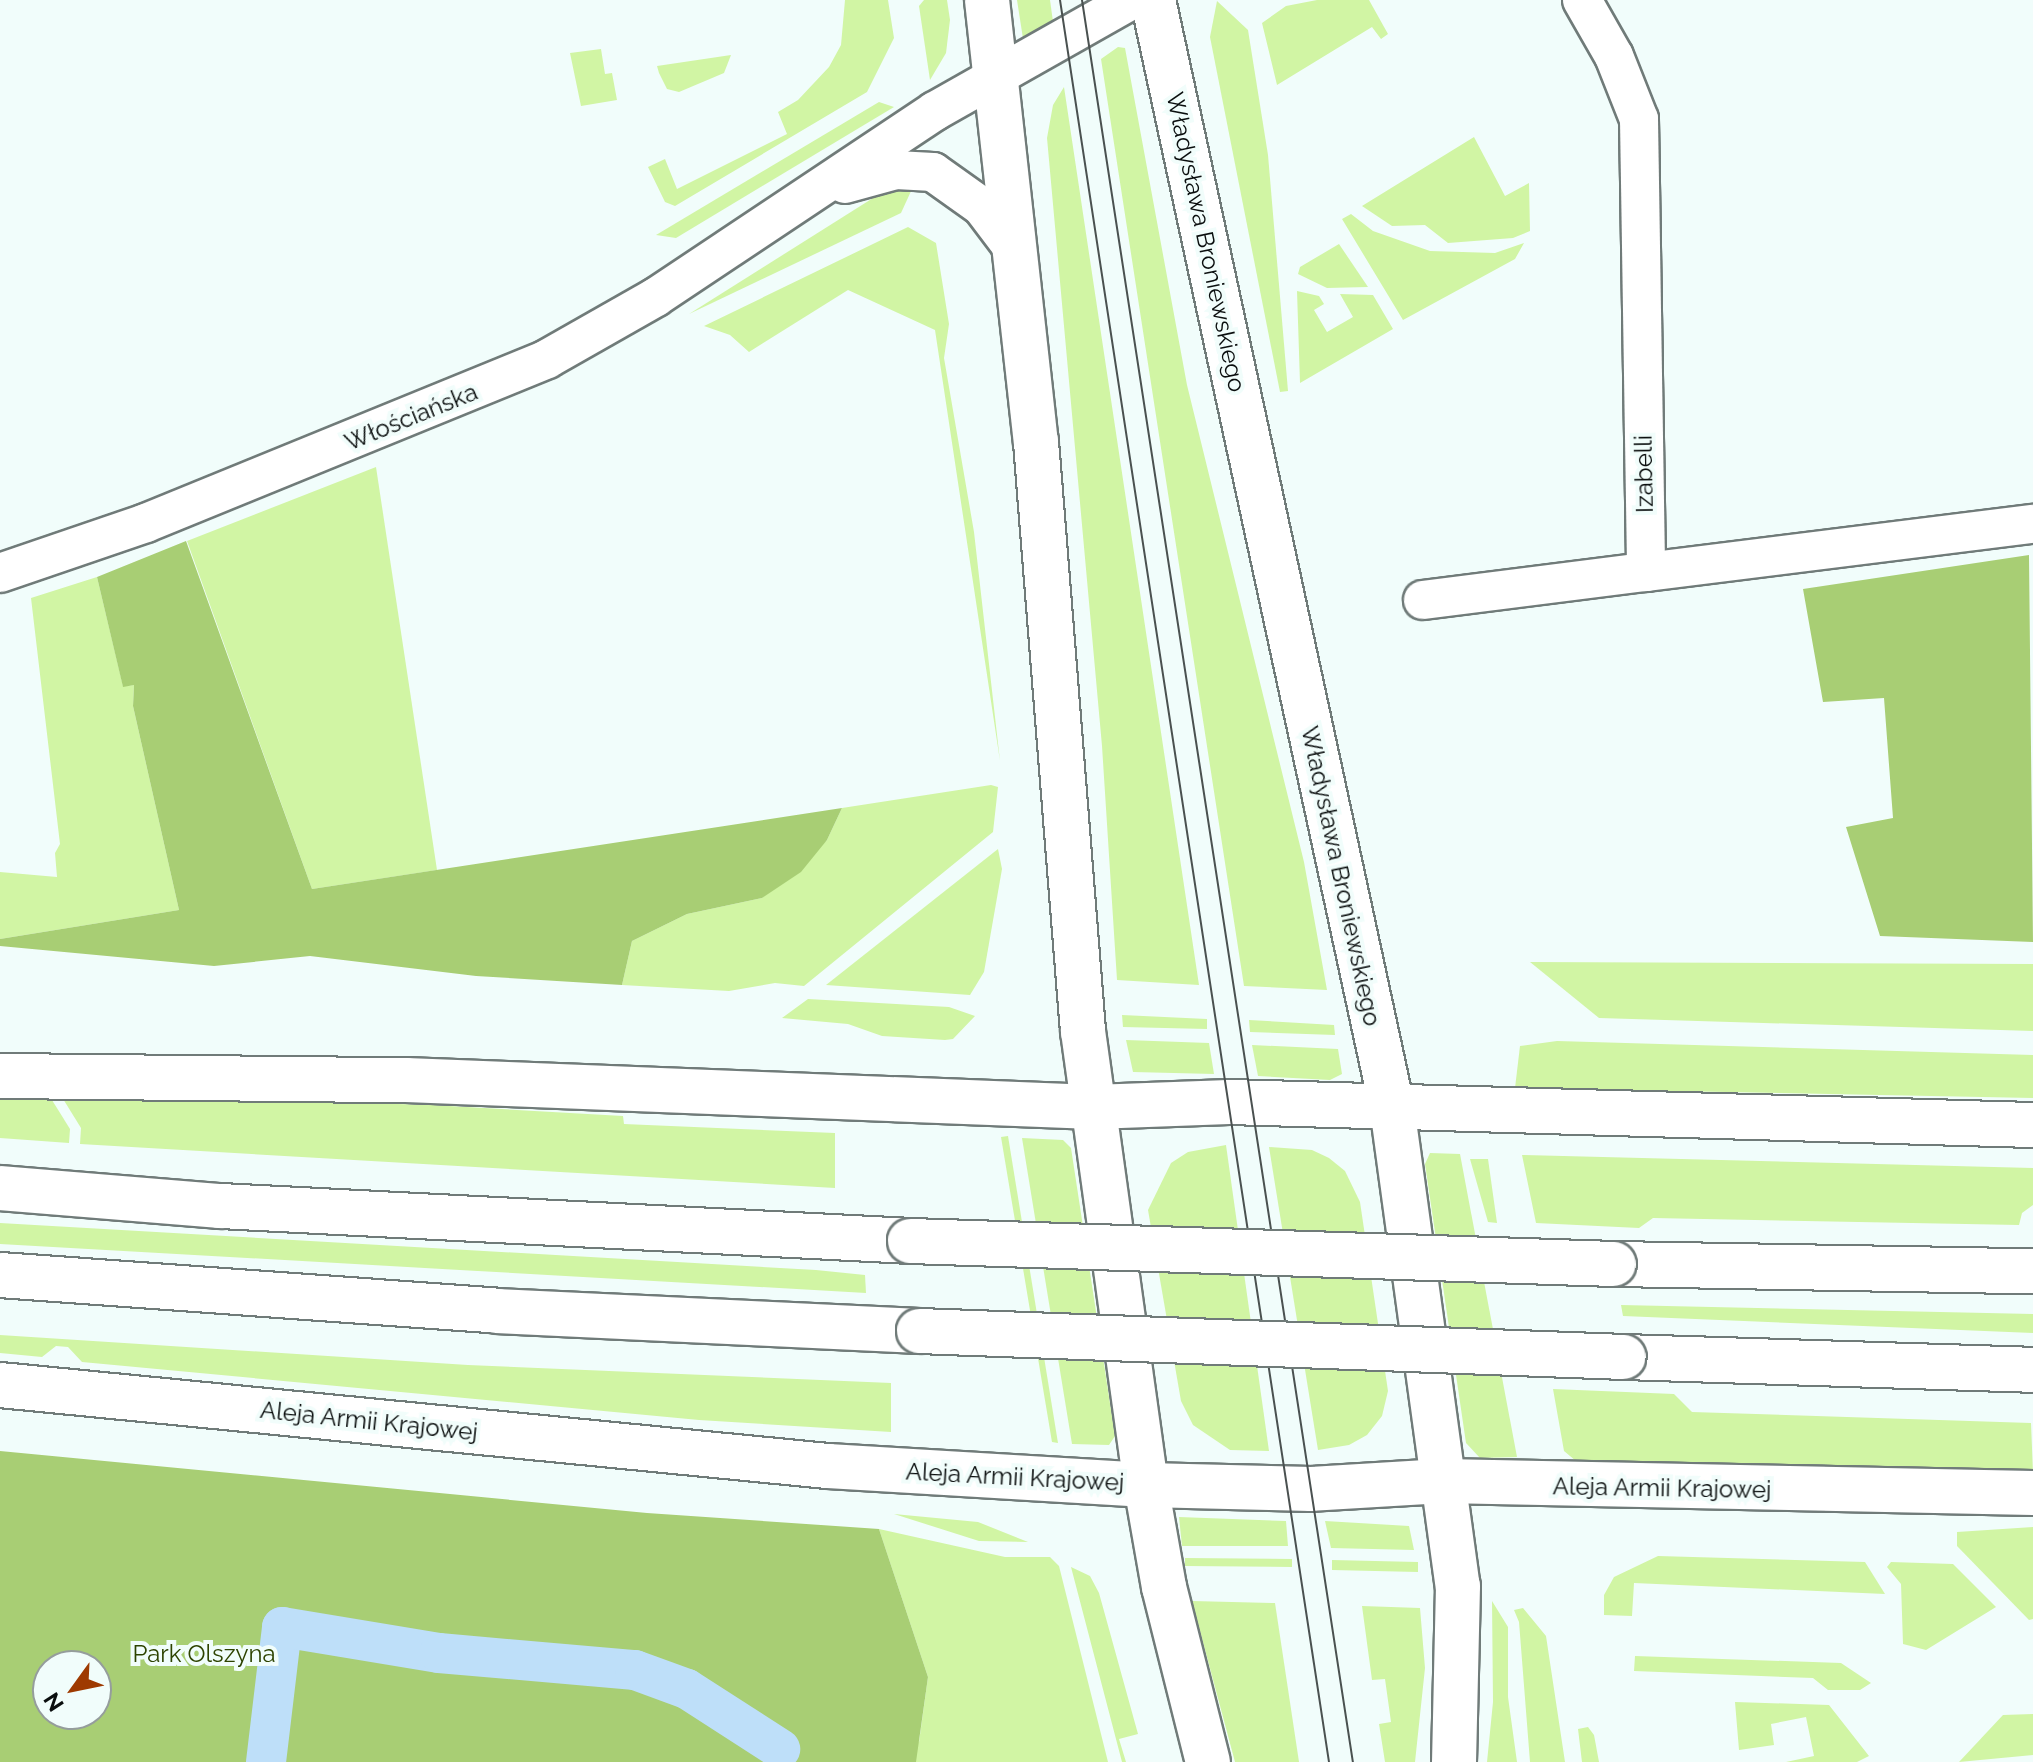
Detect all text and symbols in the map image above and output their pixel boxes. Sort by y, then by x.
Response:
street label: Władysława Broniewskiego [1160,89,1252,395]
street label: Włościańska [340,377,482,457]
street label: Izabelli [1629,435,1659,513]
street label: Władysława Broniewskiego [1295,723,1387,1029]
street label: Aleja Armii Krajowej [258,1395,480,1447]
street label: Aleja Armii Krajowej [905,1457,1125,1497]
street label: Aleja Armii Krajowej [1552,1472,1772,1504]
park label: Park Olszyna [132,1640,276,1668]
north arrow [32,1650,112,1730]
text: N [38,1688,69,1716]

